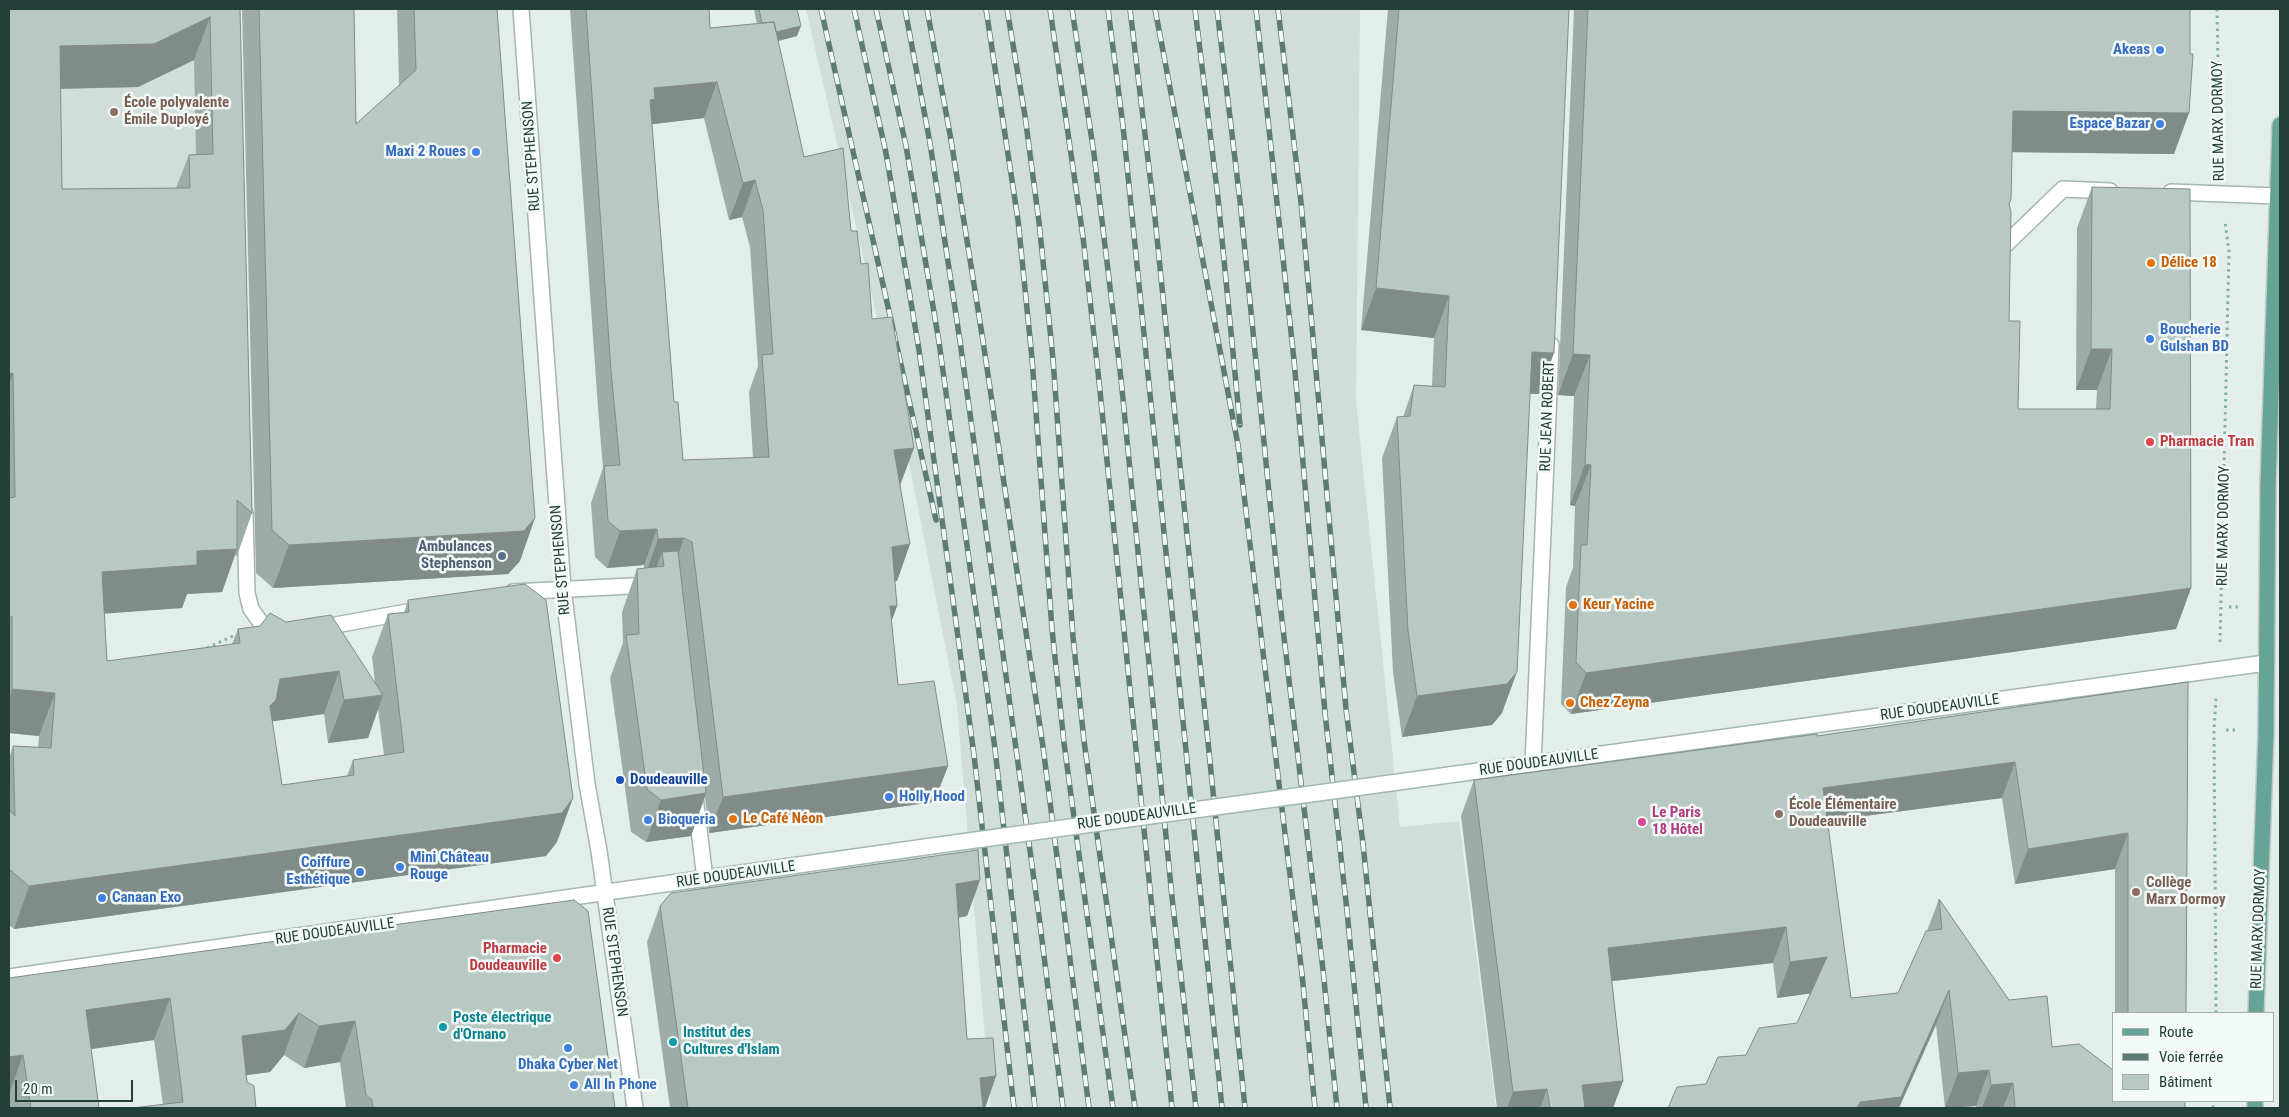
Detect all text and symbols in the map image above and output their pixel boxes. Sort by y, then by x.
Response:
place label: Akeas [2113,41,2150,59]
marker: Akeas [2154,44,2166,56]
street label: RUE MARX DORMOY [2209,61,2229,181]
place label: École polyvalente Émile Duployé [124,94,229,129]
street label: RUE STEPHENSON [519,100,545,212]
marker: École polyvalente Émile Duployé [108,106,120,118]
place label: Espace Bazar [2069,115,2150,133]
marker: Espace Bazar [2154,118,2166,130]
place label: Maxi 2 Roues [385,143,466,161]
marker: Maxi 2 Roues [470,146,482,158]
place label: Délice 18 [2161,254,2217,272]
marker: Délice 18 [2145,257,2157,269]
place label: Boucherie Gulshan BD [2160,321,2229,356]
marker: Boucherie Gulshan BD [2144,333,2156,345]
street label: RUE JEAN ROBERT [1537,360,1559,472]
place label: Pharmacie Tran [2160,433,2254,451]
marker: Pharmacie Tran [2144,436,2156,448]
street label: RUE MARX DORMOY [2214,466,2234,586]
street label: RUE STEPHENSON [547,504,575,616]
place label: Ambulances Stephenson [418,538,492,573]
marker: Ambulances Stephenson [496,550,508,562]
place label: Keur Yacine [1583,596,1654,614]
marker: Keur Yacine [1567,599,1579,611]
street label: RUE DOUDEAUVILLE [1879,691,2001,725]
place label: Chez Zeyna [1580,694,1649,712]
marker: Chez Zeyna [1564,697,1576,709]
street label: RUE DOUDEAUVILLE [1478,746,1600,780]
place label: Doudeauville [630,771,708,789]
marker: Doudeauville [614,774,626,786]
place label: Holly Hood [899,788,965,806]
marker: Holly Hood [883,791,895,803]
place label: École Élémentaire Doudeauville [1789,796,1896,831]
street label: RUE DOUDEAUVILLE [1076,800,1198,834]
place label: Le Paris 18 Hôtel [1652,804,1703,839]
marker: École Élémentaire Doudeauville [1773,808,1785,820]
place label: Le Café Néon [743,810,823,828]
place label: Bioqueria [658,811,715,829]
marker: Le Café Néon [727,813,739,825]
marker: Bioqueria [642,814,654,826]
marker: Le Paris 18 Hôtel [1636,816,1648,828]
place label: Mini Château Rouge [410,849,489,884]
place label: Coiffure Esthétique [286,854,350,889]
street label: RUE DOUDEAUVILLE [675,858,797,892]
marker: Mini Château Rouge [394,861,406,873]
marker: Coiffure Esthétique [354,866,366,878]
street label: RUE MARX DORMOY [2248,868,2270,990]
place label: Collège Marx Dormoy [2146,874,2226,909]
marker: Collège Marx Dormoy [2130,886,2142,898]
place label: Canaan Exo [112,889,181,907]
marker: Canaan Exo [96,892,108,904]
street label: RUE STEPHENSON [597,906,631,1018]
street label: RUE DOUDEAUVILLE [274,915,396,949]
place label: Pharmacie Doudeauville [469,940,547,975]
marker: Pharmacie Doudeauville [551,952,563,964]
place label: Poste électrique d'Ornano [453,1009,551,1044]
legend [2112,1012,2274,1102]
marker: Poste électrique d'Ornano [437,1021,449,1033]
text: Route [2159,1023,2193,1041]
place label: Institut des Cultures d'Islam [683,1024,780,1059]
marker: Institut des Cultures d'Islam [667,1036,679,1048]
marker: Dhaka Cyber Net [562,1042,574,1054]
text: Voie ferrée [2159,1048,2223,1066]
place label: Dhaka Cyber Net [518,1056,618,1074]
scale bar [18,1070,135,1102]
text: Bâtiment [2159,1073,2212,1091]
place label: All In Phone [584,1076,657,1094]
marker: All In Phone [568,1079,580,1091]
text: 20 m [23,1080,53,1098]

